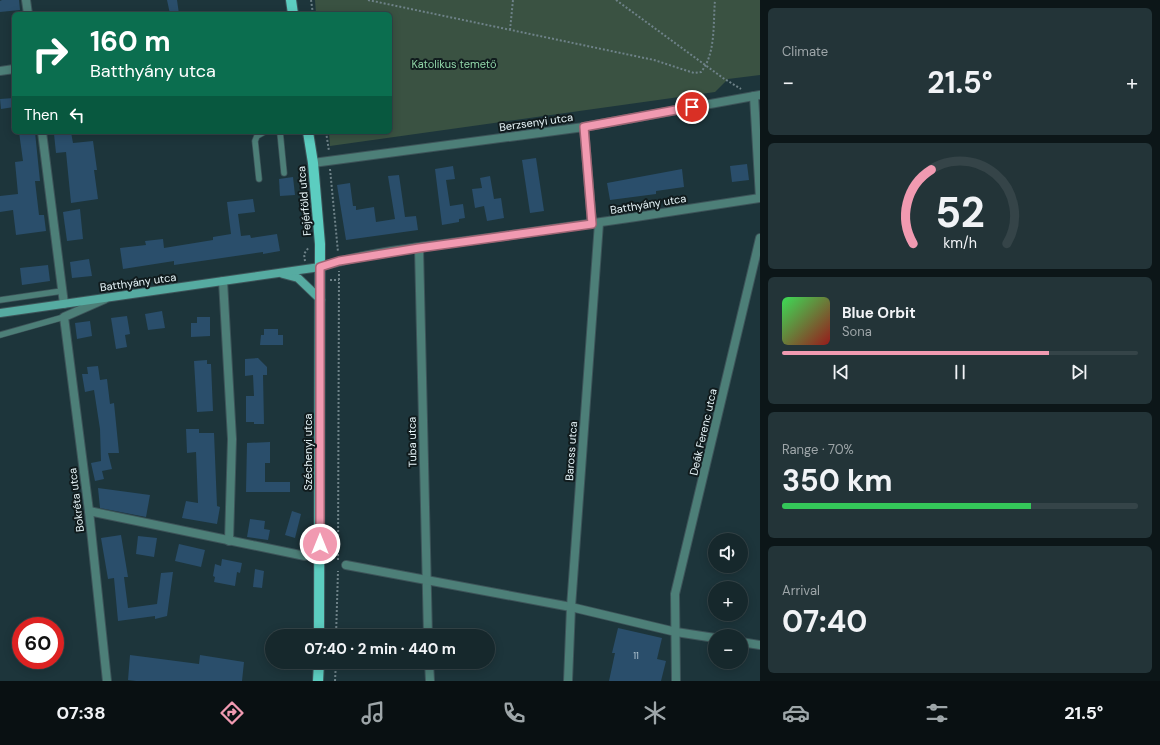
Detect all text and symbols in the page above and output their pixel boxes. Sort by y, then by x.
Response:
text: 160 m [90,23,171,60]
icon: right [24,28,76,80]
text: Climate [782,43,828,60]
park label: Katolikus temető [411,57,497,71]
text: Batthyány utca [90,59,216,83]
text: 21.5° [927,63,993,102]
text: − [782,68,794,97]
text: + [1126,68,1138,97]
pin [675,90,709,124]
icon: arrive [681,96,703,118]
icon: left [66,104,88,126]
text: Then [24,105,58,125]
street label: Berzsenyi utca [498,110,574,134]
street label: Fejérföld utca [294,166,314,236]
text: 52 [935,186,985,240]
street label: Batthyány utca [609,191,687,217]
text: km/h [943,233,977,251]
street label: Batthyány utca [99,270,177,294]
text: Blue Orbit [842,303,916,323]
text: Sona [842,323,872,340]
icon: previous [830,361,852,383]
icon: pause [949,361,971,383]
icon: next [1068,361,1090,383]
street label: Deák Ferenc utca [686,387,720,477]
street label: Széchenyi utca [301,413,315,491]
street label: Tuba utca [405,417,419,467]
street label: Baross utca [562,421,580,481]
text: Range · 70% [782,441,854,458]
text: 350 km [782,461,893,500]
street label: Bokréta utca [65,467,87,533]
position arrow [299,523,341,565]
map controls [708,533,748,669]
button: sound [708,533,748,573]
button: + [708,581,748,621]
text: Arrival [782,582,820,599]
text: 07:40 [782,602,867,641]
speed limit sign: 60 [12,617,64,669]
button: − [708,629,748,669]
text: 07:40 · 2 min · 440 m [304,639,456,659]
house number: 11 [633,650,639,662]
icon: directions [218,699,246,727]
icon: music [359,699,387,727]
icon: phone [500,699,528,727]
icon: climate [641,699,669,727]
icon: car [782,699,810,727]
icon: filters [923,699,951,727]
text: 07:38 [56,701,106,725]
text: 21.5° [1064,701,1103,725]

